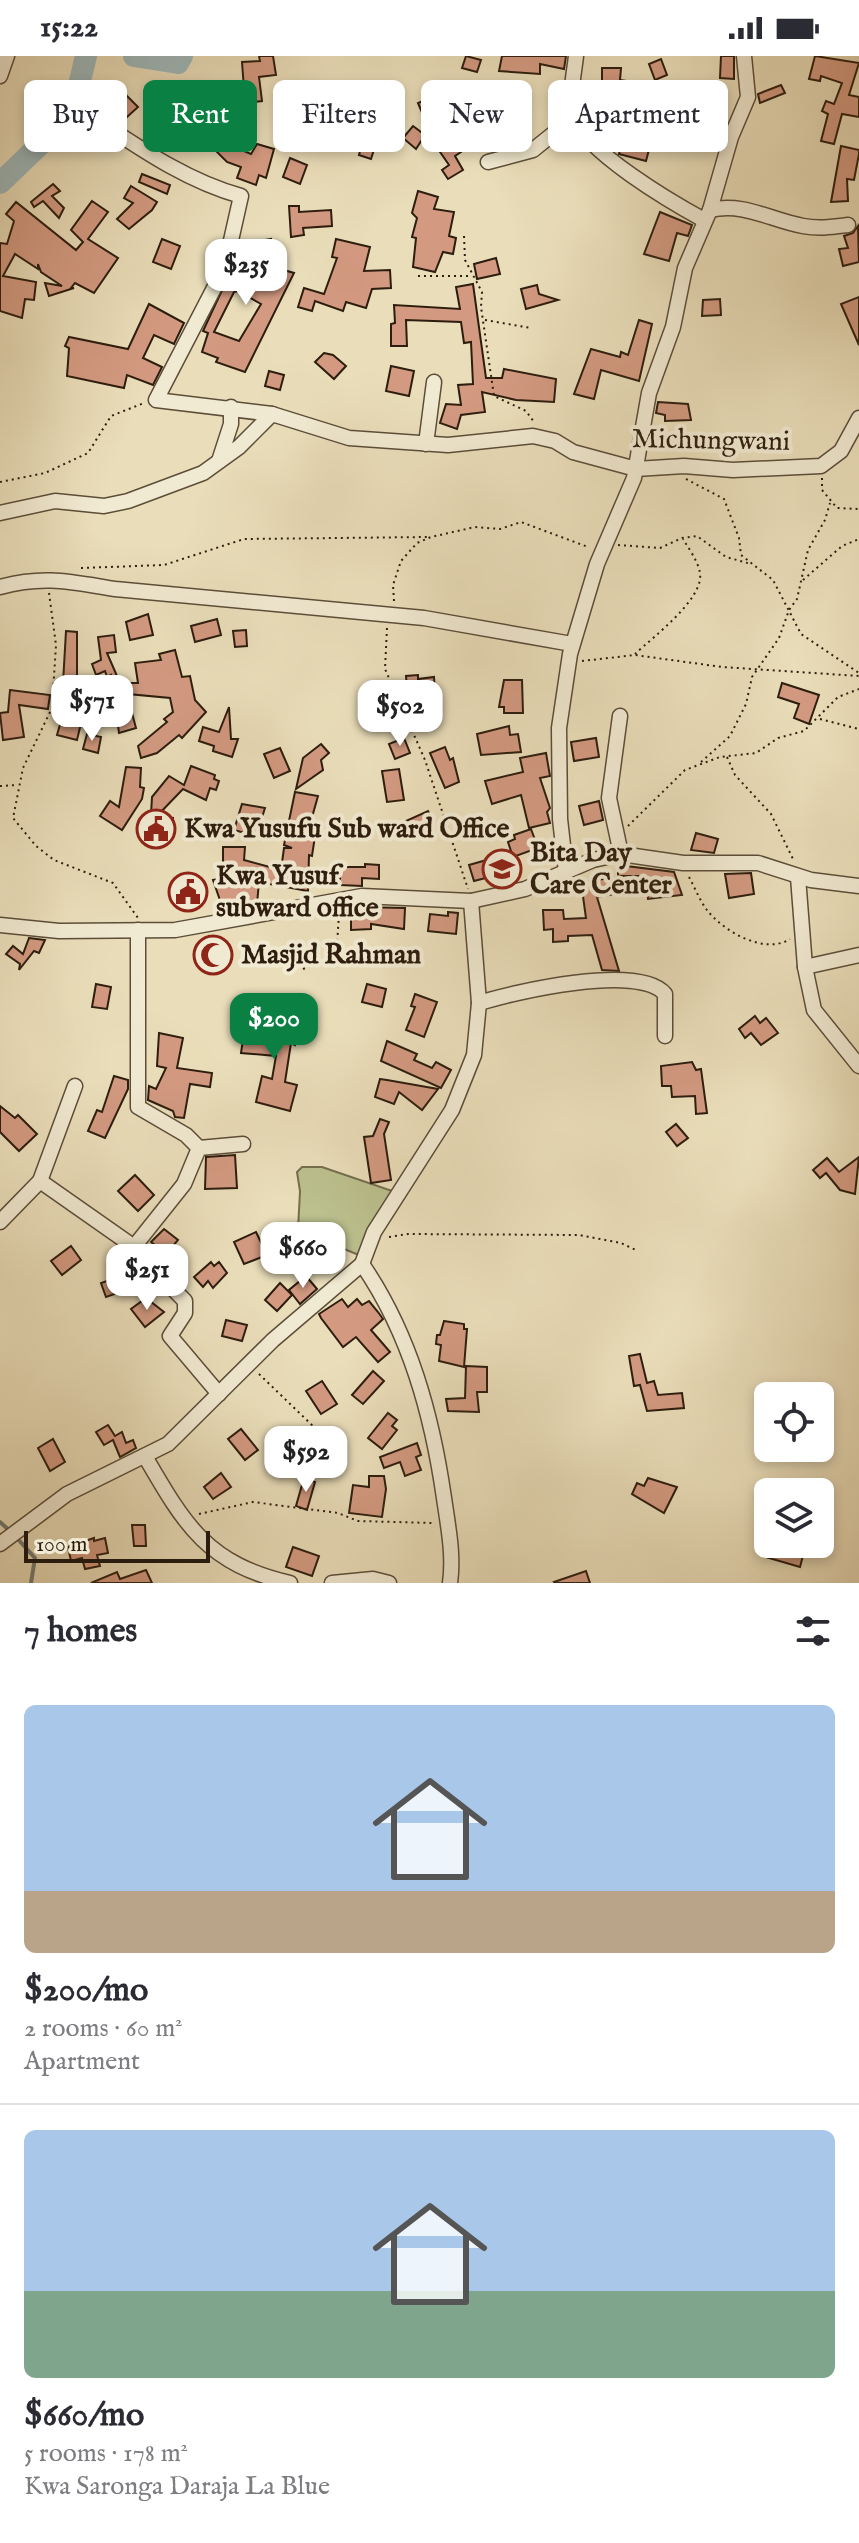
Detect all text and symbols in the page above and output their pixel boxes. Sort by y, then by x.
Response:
text: 15:22 [40,9,98,47]
chip: Buy [24,80,127,152]
chip: Rent [143,80,257,152]
chip: Filters [273,80,405,152]
chip: New [421,80,532,152]
chip: Apartment [548,80,728,152]
pin: $235 [199,239,293,307]
text: $235 [223,248,269,281]
street label: Michungwani [632,422,790,460]
pin: $571 [45,675,139,743]
pin: $502 [353,680,447,748]
text: $571 [69,684,115,717]
text: $502 [376,689,424,722]
public building icon: Kwa Yusufu Sub ward Office [135,808,177,850]
place label: Kwa Yusufu Sub ward Office [184,812,509,847]
place label: Bita Day Care Center [530,836,673,903]
school or university icon: Bita Day Care Center [481,848,523,890]
place label: Kwa Yusuf subward office [216,859,379,926]
public building icon: Kwa Yusuf subward office [167,871,209,913]
mosque icon: Masjid Rahman [192,934,234,976]
place label: Masjid Rahman [241,938,421,973]
pin: $200 [227,993,321,1061]
text: $200 [248,1002,300,1035]
pin: $660 [256,1222,350,1290]
text: $660 [278,1231,328,1264]
pin: $251 [100,1244,194,1312]
text: $251 [124,1253,170,1286]
map controls [754,1382,834,1558]
button: locate [754,1382,834,1462]
pin: $592 [259,1426,353,1494]
text: $592 [282,1435,330,1468]
button: layers [754,1478,834,1558]
scale bar [24,1527,210,1563]
text: 100 m [36,1531,88,1559]
icon: filters [791,1609,835,1653]
text: 7 homes [24,1610,137,1653]
icon: home [358,1757,502,1901]
text: $200/mo [24,1969,148,2012]
text: 2 rooms · 60 m² [24,2012,183,2045]
text: Apartment [24,2045,140,2078]
icon: home [358,2182,502,2326]
text: $660/mo [24,2394,144,2437]
text: 5 rooms · 178 m² [24,2437,188,2470]
text: Kwa Saronga Daraja La Blue [24,2470,330,2503]

